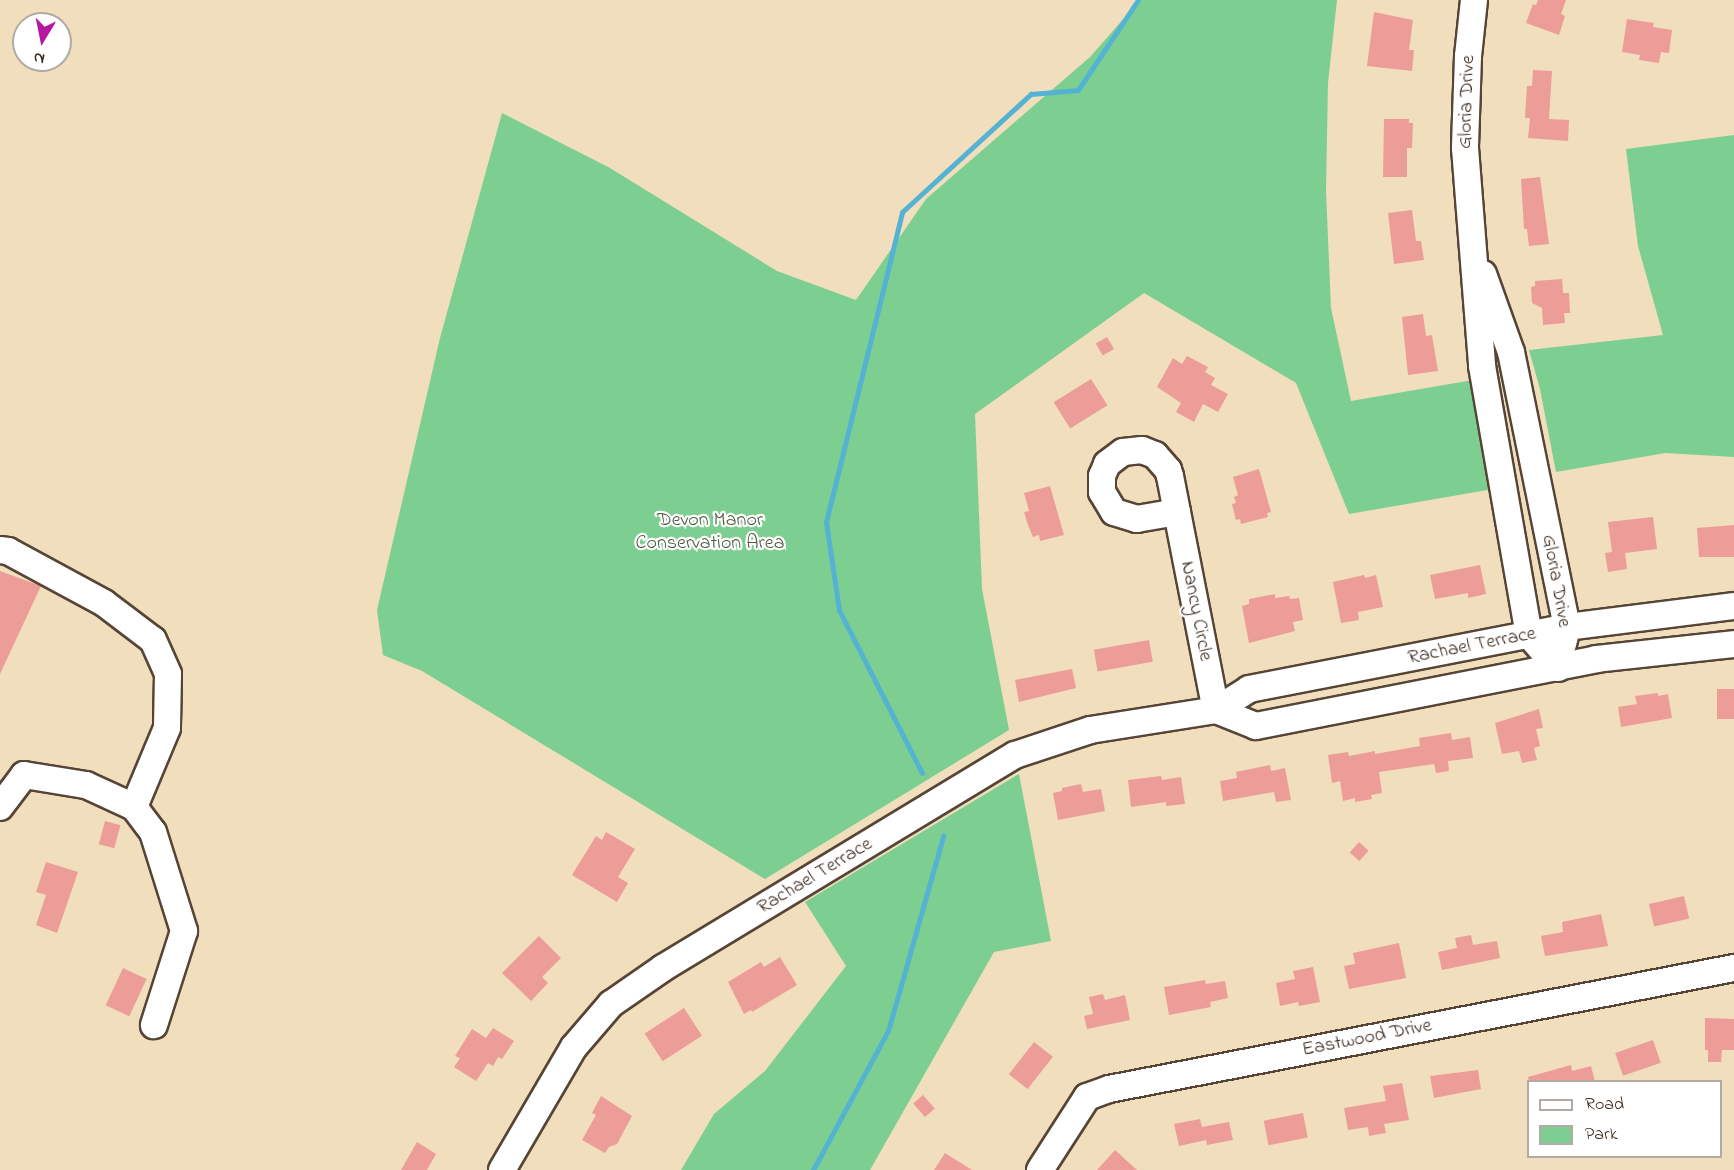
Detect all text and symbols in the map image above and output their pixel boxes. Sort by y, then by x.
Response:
north arrow [12,12,72,72]
text: N [32,45,47,71]
street label: Gloria Drive [1453,55,1481,149]
park label: Devon Manor Conservation Area [636,509,784,556]
street label: Gloria Drive [1536,533,1576,629]
street label: Nancy Circle [1175,559,1217,663]
street label: Rachael Terrace [1406,622,1538,670]
street label: Rachael Terrace [753,832,877,920]
street label: Eastwood Drive [1300,1014,1434,1062]
legend [1527,1080,1722,1158]
text: Road [1585,1092,1624,1118]
text: Park [1585,1122,1618,1148]

